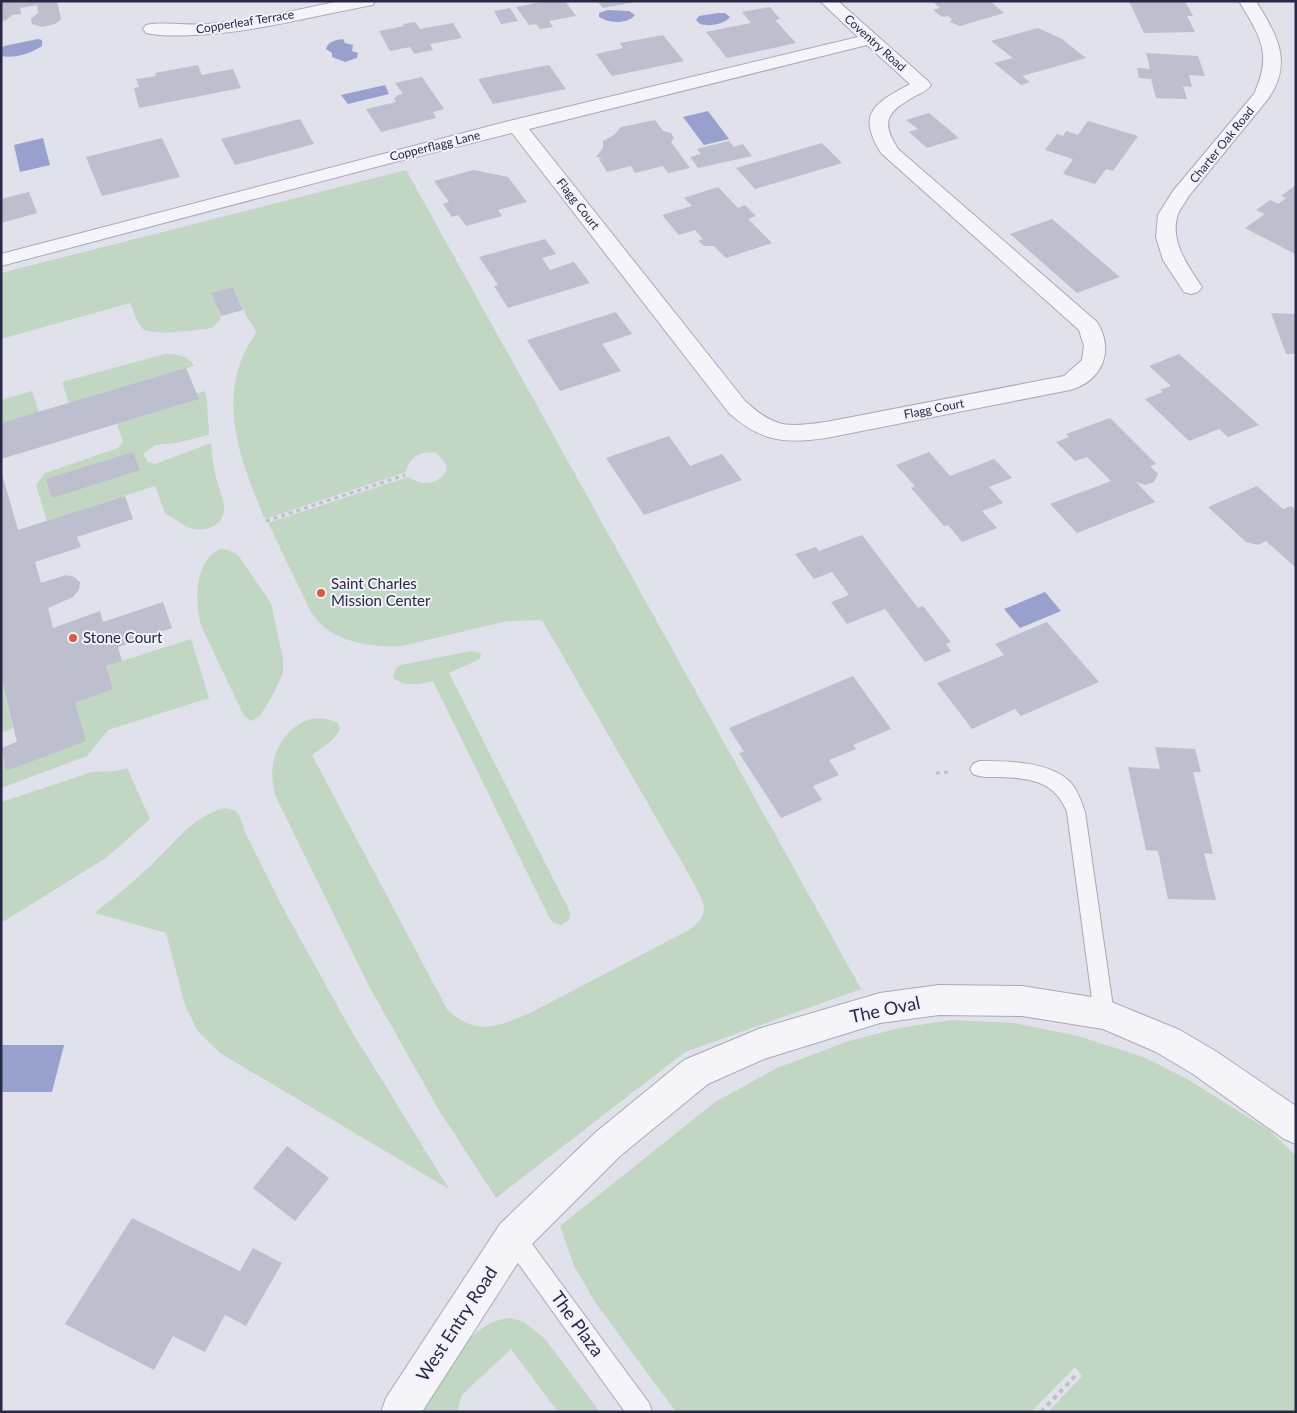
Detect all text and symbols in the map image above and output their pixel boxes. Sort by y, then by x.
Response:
street label: Copperleaf Terrace [195,6,295,37]
street label: Coventry Road [841,11,909,74]
street label: Charter Oak Road [1186,103,1257,186]
street label: Copperflagg Lane [388,127,482,164]
street label: Flagg Court [554,175,604,233]
street label: Flagg Court [903,395,966,422]
place label: Saint Charles Mission Center [331,574,431,609]
marker: Saint Charles Mission Center [315,587,327,599]
place label: Stone Court [83,628,163,646]
marker: Stone Court [67,632,79,644]
street label: The Oval [848,991,922,1027]
street label: West Entry Road [411,1262,501,1385]
street label: The Plaza [547,1286,609,1360]

